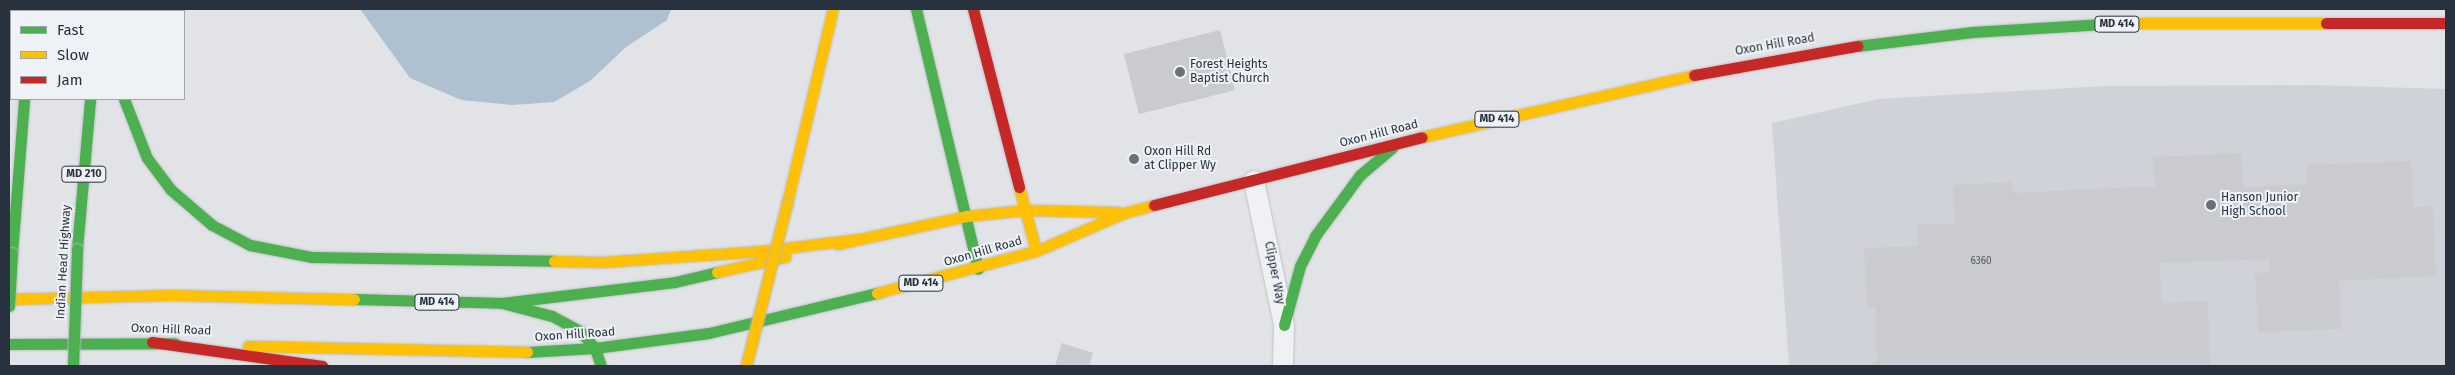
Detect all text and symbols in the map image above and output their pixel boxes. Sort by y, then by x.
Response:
legend [10,10,185,100]
road number: MD 414 [2093,15,2141,32]
text: Fast [57,21,84,39]
street label: Oxon Hill Road [1734,31,1816,59]
text: Slow [57,46,89,64]
place label: Forest Heights Baptist Church [1190,58,1269,86]
marker: Forest Heights Baptist Church [1174,66,1186,78]
text: Jam [57,71,83,89]
road number: MD 414 [1473,110,1521,128]
street label: Oxon Hill Road [1338,117,1420,151]
place label: Oxon Hill Rd at Clipper Wy [1144,145,1216,173]
marker: Oxon Hill Rd at Clipper Wy [1128,153,1140,165]
road number: MD 210 [60,165,108,182]
place label: Hanson Junior High School [2221,191,2298,219]
marker: Hanson Junior High School [2205,199,2217,211]
street label: Indian Head Highway [54,204,74,320]
street label: Oxon Hill Road [942,234,1024,270]
street label: Clipper Way [1261,240,1287,306]
house number: 6360 [1970,256,1992,268]
road number: MD 414 [897,274,945,292]
road number: MD 414 [413,294,461,310]
street label: Oxon Hill Road [131,321,211,339]
street label: Oxon Hill Road [534,325,616,345]

